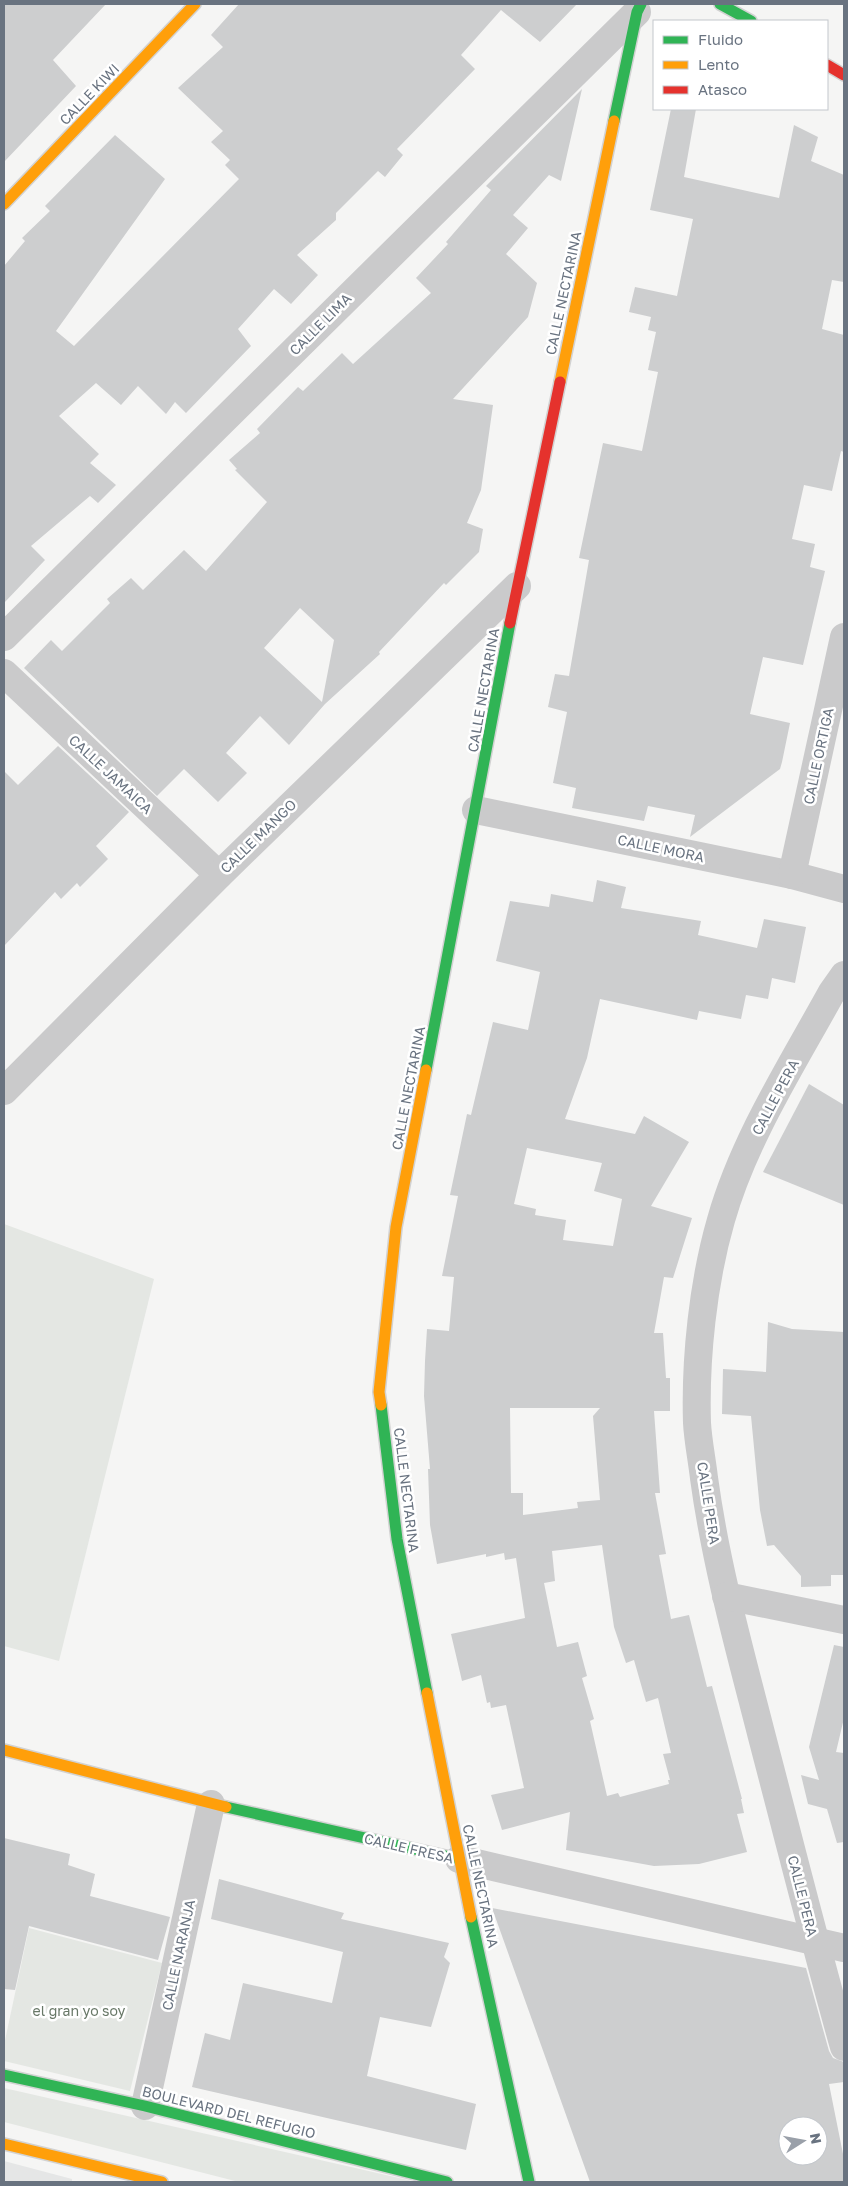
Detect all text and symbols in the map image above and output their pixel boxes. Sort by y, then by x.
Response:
legend [653,20,828,110]
text: Fluido [698,30,743,48]
text: Lento [698,55,739,73]
street label: CALLE KIWI [56,60,122,128]
text: Atasco [698,80,747,98]
street label: CALLE NECTARINA [542,229,585,356]
street label: CALLE LIMA [286,289,355,358]
street label: CALLE NECTARINA [464,626,502,753]
street label: CALLE ORTIGA [799,705,837,806]
street label: CALLE JAMAICA [66,731,157,817]
street label: CALLE MANGO [217,796,299,876]
street label: CALLE MORA [616,831,706,866]
street label: CALLE NECTARINA [388,1024,428,1151]
street label: CALLE PERA [748,1056,802,1138]
street label: CALLE NECTARINA [391,1427,423,1554]
street label: CALLE PERA [694,1461,724,1546]
street label: CALLE NECTARINA [460,1823,503,1950]
street label: CALLE FRESA [363,1829,456,1867]
street label: CALLE PERA [785,1854,821,1939]
street label: CALLE NARANJA [158,1897,198,2012]
park label: el gran yo soy [33,2002,126,2019]
street label: BOULEVARD DEL REFUGIO [141,2082,317,2142]
north arrow [778,2116,828,2166]
text: N [807,2132,826,2145]

